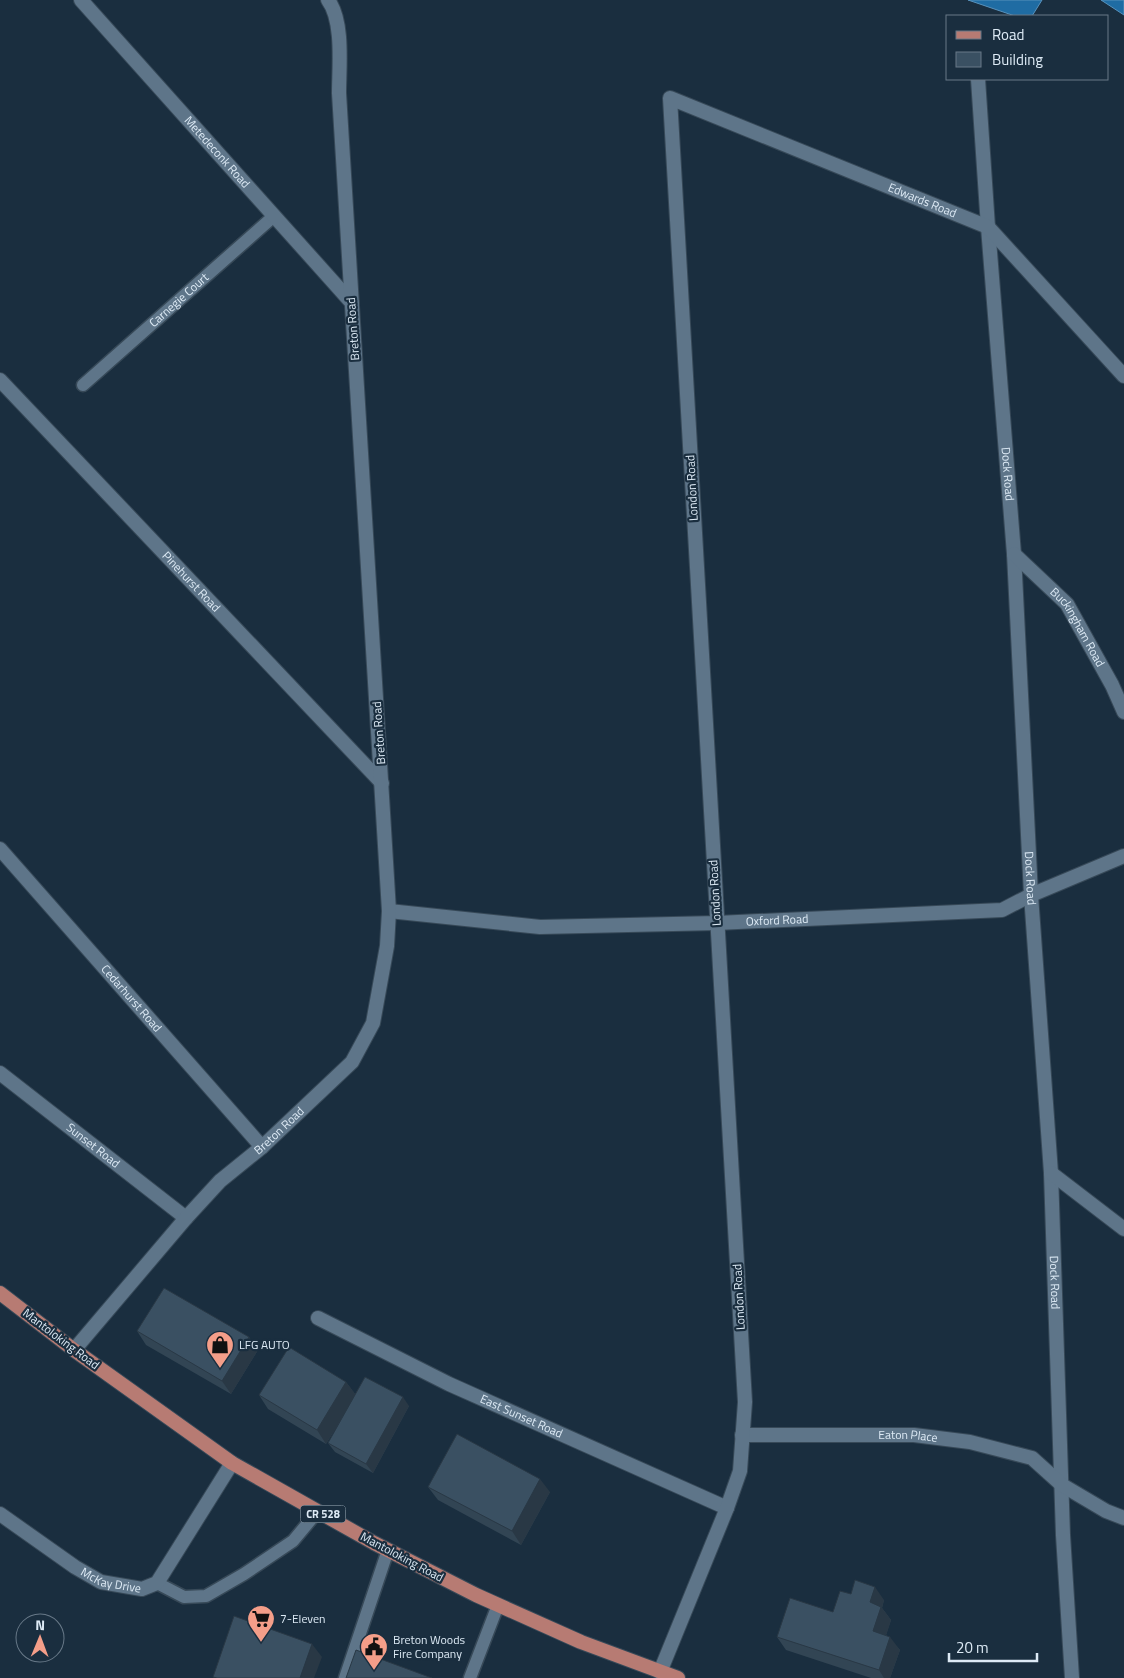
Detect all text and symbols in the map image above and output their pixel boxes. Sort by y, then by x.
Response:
legend [946,15,1109,80]
text: Road [992,23,1024,46]
text: Building [992,48,1043,71]
street label: Metedeconk Road [180,111,255,192]
street label: Edwards Road [885,177,960,222]
street label: Carnegie Court [144,268,213,332]
street label: Breton Road [341,297,364,361]
street label: Dock Road [997,446,1020,501]
street label: London Road [680,454,703,522]
street label: Pinehurst Road [158,547,225,616]
street label: Buckingham Road [1046,583,1110,670]
street label: Breton Road [367,701,390,765]
street label: Dock Road [1020,851,1042,906]
street label: London Road [703,859,726,927]
street label: Oxford Road [745,909,809,931]
street label: Cedarhurst Road [97,960,167,1036]
street label: Breton Road [250,1102,308,1159]
street label: Sunset Road [62,1118,124,1172]
street label: Dock Road [1045,1255,1066,1310]
street label: London Road [727,1263,750,1331]
street label: Mantoloking Road [19,1303,104,1374]
shop icon: LFG AUTO [205,1330,235,1369]
place label: LFG AUTO [239,1335,290,1354]
street label: East Sunset Road [477,1389,566,1443]
street label: Eaton Place [878,1425,939,1447]
road number: CR 528 [300,1506,346,1522]
street label: Mantoloking Road [357,1527,447,1586]
street label: McKay Drive [77,1562,143,1598]
supermarket icon: 7-Eleven [246,1604,276,1643]
place label: 7-Eleven [280,1609,326,1628]
north arrow [15,1613,65,1663]
text: N [35,1614,45,1635]
place label: Breton Woods Fire Company [393,1630,465,1663]
scale bar [949,1630,1036,1662]
public building icon: Breton Woods Fire Company [359,1632,389,1671]
text: 20 m [956,1636,989,1659]

